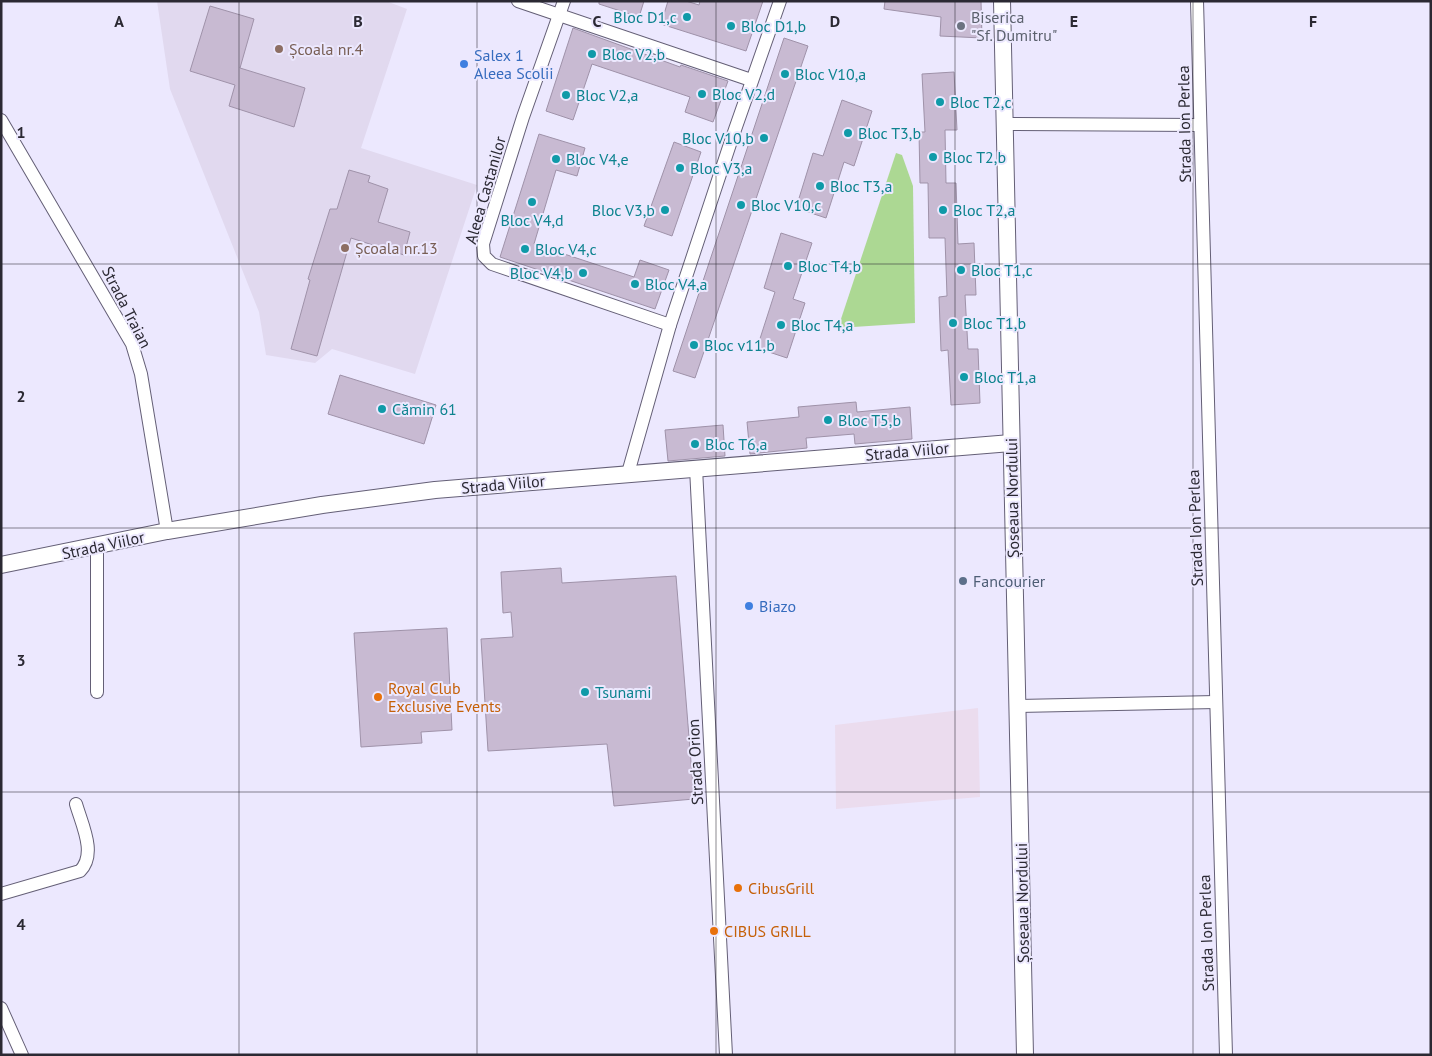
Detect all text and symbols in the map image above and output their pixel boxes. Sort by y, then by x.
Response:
place label: Bloc D1,c [613,7,677,27]
place label: Biserica "Sf. Dumitru" [971,7,1057,45]
text: A [114,11,124,31]
text: B [353,11,363,31]
text: C [593,11,602,31]
marker: Bloc D1,c [681,11,693,23]
text: D [830,11,840,31]
text: E [1070,11,1078,31]
text: F [1309,11,1317,31]
place label: Bloc D1,b [741,16,806,36]
marker: Bloc D1,b [725,20,737,32]
marker: Biserica "Sf. Dumitru" [955,20,967,32]
place label: Școala nr.4 [289,39,363,59]
marker: Școala nr.4 [273,43,285,55]
place label: Bloc V2,b [602,44,665,64]
place label: Salex 1 Aleea Scolii [474,45,554,83]
marker: Bloc V2,b [586,48,598,60]
marker: Salex 1 Aleea Scolii [458,58,470,70]
place label: Bloc V10,a [795,64,866,84]
street label: Strada Ion Perlea [1173,65,1195,183]
marker: Bloc V10,a [779,68,791,80]
place label: Bloc V2,d [712,84,775,104]
place label: Bloc V2,a [576,85,639,105]
marker: Bloc V2,d [696,88,708,100]
marker: Bloc V2,a [560,89,572,101]
place label: Bloc T2,c [950,92,1012,112]
marker: Bloc T2,c [934,96,946,108]
text: 1 [16,122,26,142]
place label: Bloc T3,b [858,123,921,143]
marker: Bloc T3,b [842,127,854,139]
place label: Bloc V10,b [682,128,754,148]
marker: Bloc V10,b [758,132,770,144]
street label: Aleea Castanilor [460,133,510,246]
place label: Bloc T2,b [943,147,1006,167]
place label: Bloc V4,e [566,149,629,169]
marker: Bloc T2,b [927,151,939,163]
marker: Bloc V4,e [550,153,562,165]
place label: Bloc V3,a [690,158,753,178]
marker: Bloc V3,a [674,162,686,174]
place label: Bloc T3,a [830,176,892,196]
marker: Bloc T3,a [814,180,826,192]
place label: Bloc V10,c [751,195,822,215]
marker: Bloc V4,d [526,196,538,208]
marker: Bloc V10,c [735,199,747,211]
place label: Bloc V3,b [592,200,655,220]
place label: Bloc T2,a [953,200,1015,220]
marker: Bloc V3,b [659,204,671,216]
marker: Bloc T2,a [937,204,949,216]
place label: Bloc V4,d [500,210,564,230]
place label: Școala nr.13 [355,238,438,258]
place label: Bloc V4,c [535,239,597,259]
marker: Școala nr.13 [339,242,351,254]
marker: Bloc V4,c [519,243,531,255]
place label: Bloc T4,b [798,256,861,276]
marker: Bloc T4,b [782,260,794,272]
place label: Bloc T1,c [971,260,1033,280]
street label: Strada Traian [98,263,156,351]
place label: Bloc V4,b [510,263,573,283]
marker: Bloc T1,c [955,264,967,276]
marker: Bloc V4,b [577,267,589,279]
place label: Bloc V4,a [645,274,708,294]
marker: Bloc V4,a [629,278,641,290]
place label: Bloc T1,b [963,313,1026,333]
place label: Bloc T4,a [791,315,853,335]
marker: Bloc T1,b [947,317,959,329]
marker: Bloc T4,a [775,319,787,331]
place label: Bloc v11,b [704,335,775,355]
marker: Bloc v11,b [688,339,700,351]
place label: Bloc T1,a [974,367,1036,387]
marker: Bloc T1,a [958,371,970,383]
text: 2 [16,386,26,406]
place label: Cămin 61 [392,399,457,419]
marker: Cămin 61 [376,403,388,415]
place label: Bloc T5,b [838,410,901,430]
marker: Bloc T5,b [822,414,834,426]
place label: Bloc T6,a [705,434,767,454]
street label: Strada Viilor [864,437,950,465]
marker: Bloc T6,a [689,438,701,450]
street label: Șoseaua Nordului [1001,438,1023,558]
street label: Strada Ion Perlea [1183,469,1207,587]
street label: Strada Viilor [460,470,546,498]
street label: Strada Viilor [60,526,147,564]
place label: Fancourier [973,571,1046,591]
marker: Fancourier [957,575,969,587]
place label: Biazo [759,596,796,616]
marker: Biazo [743,600,755,612]
text: 3 [16,650,26,670]
place label: Royal Club Exclusive Events [388,678,501,716]
place label: Tsunami [595,682,652,702]
marker: Tsunami [579,686,591,698]
marker: Royal Club Exclusive Events [372,691,384,703]
street label: Strada Orion [683,718,707,806]
street label: Șoseaua Nordului [1011,843,1033,963]
street label: Strada Ion Perlea [1194,874,1218,992]
place label: CibusGrill [748,878,815,898]
marker: CibusGrill [732,882,744,894]
text: 4 [16,914,26,934]
place label: CIBUS GRILL [724,921,811,941]
marker: CIBUS GRILL [708,925,720,937]

